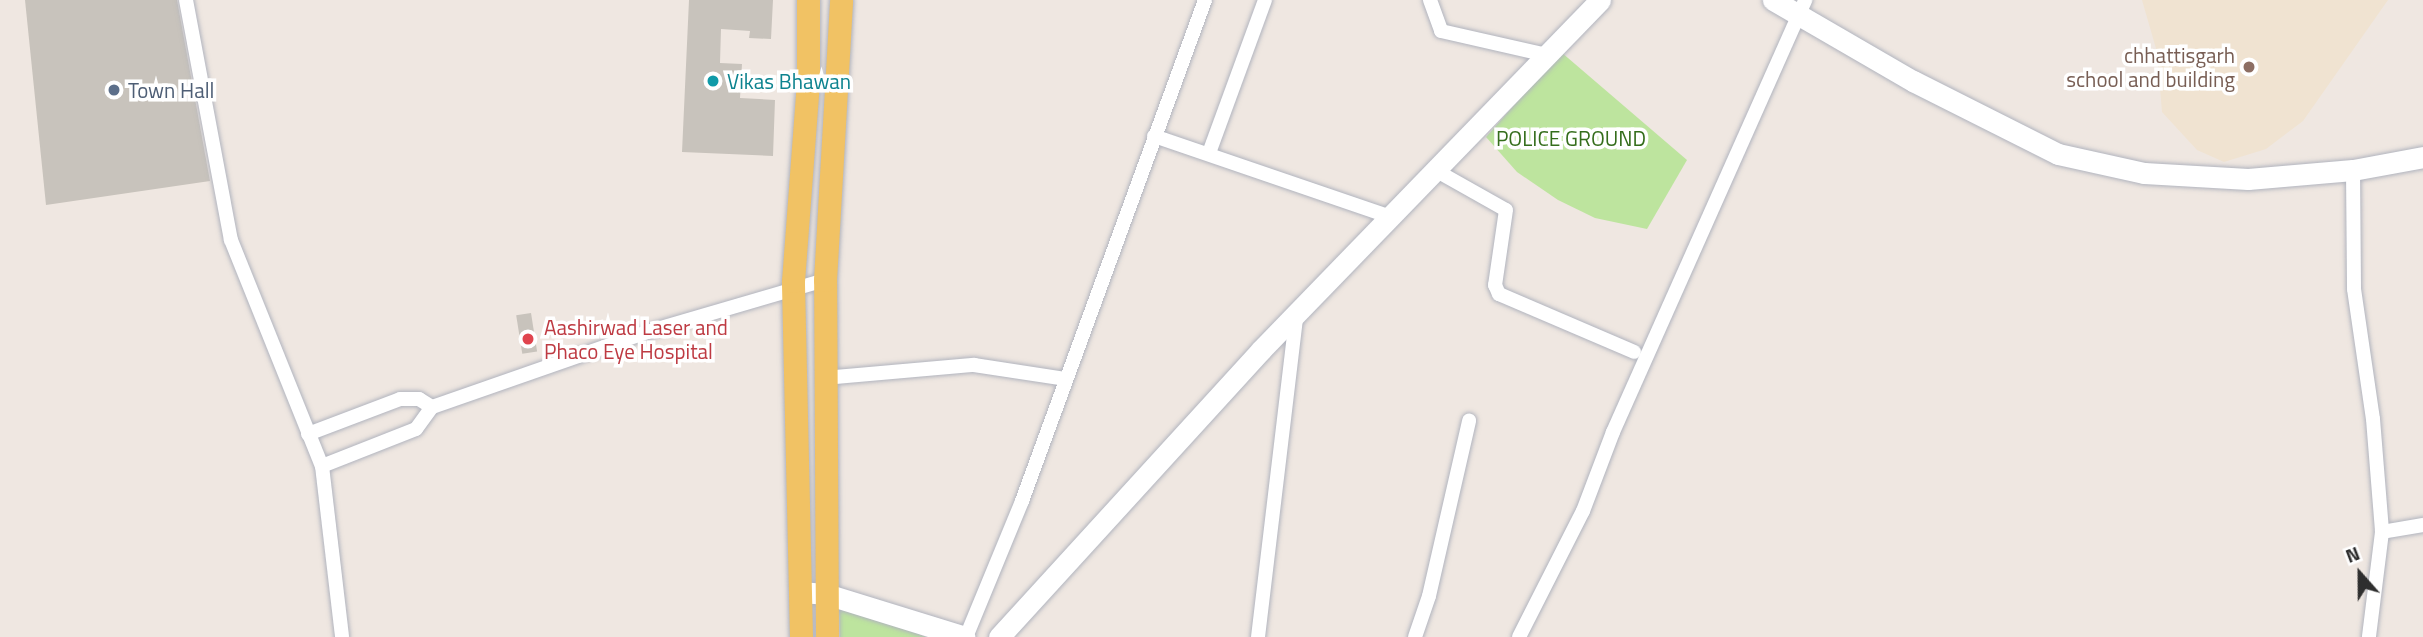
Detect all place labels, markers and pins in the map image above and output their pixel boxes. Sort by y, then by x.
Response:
place label: chhattisgarh school and building [2066,42,2235,92]
marker: chhattisgarh school and building [2241,59,2257,75]
place label: Vikas Bhawan [727,68,851,94]
marker: Vikas Bhawan [705,73,721,89]
place label: Town Hall [128,77,214,103]
marker: Town Hall [106,82,122,98]
place label: Aashirwad Laser and Phaco Eye Hospital [544,314,728,364]
marker: Aashirwad Laser and Phaco Eye Hospital [518,329,538,349]

